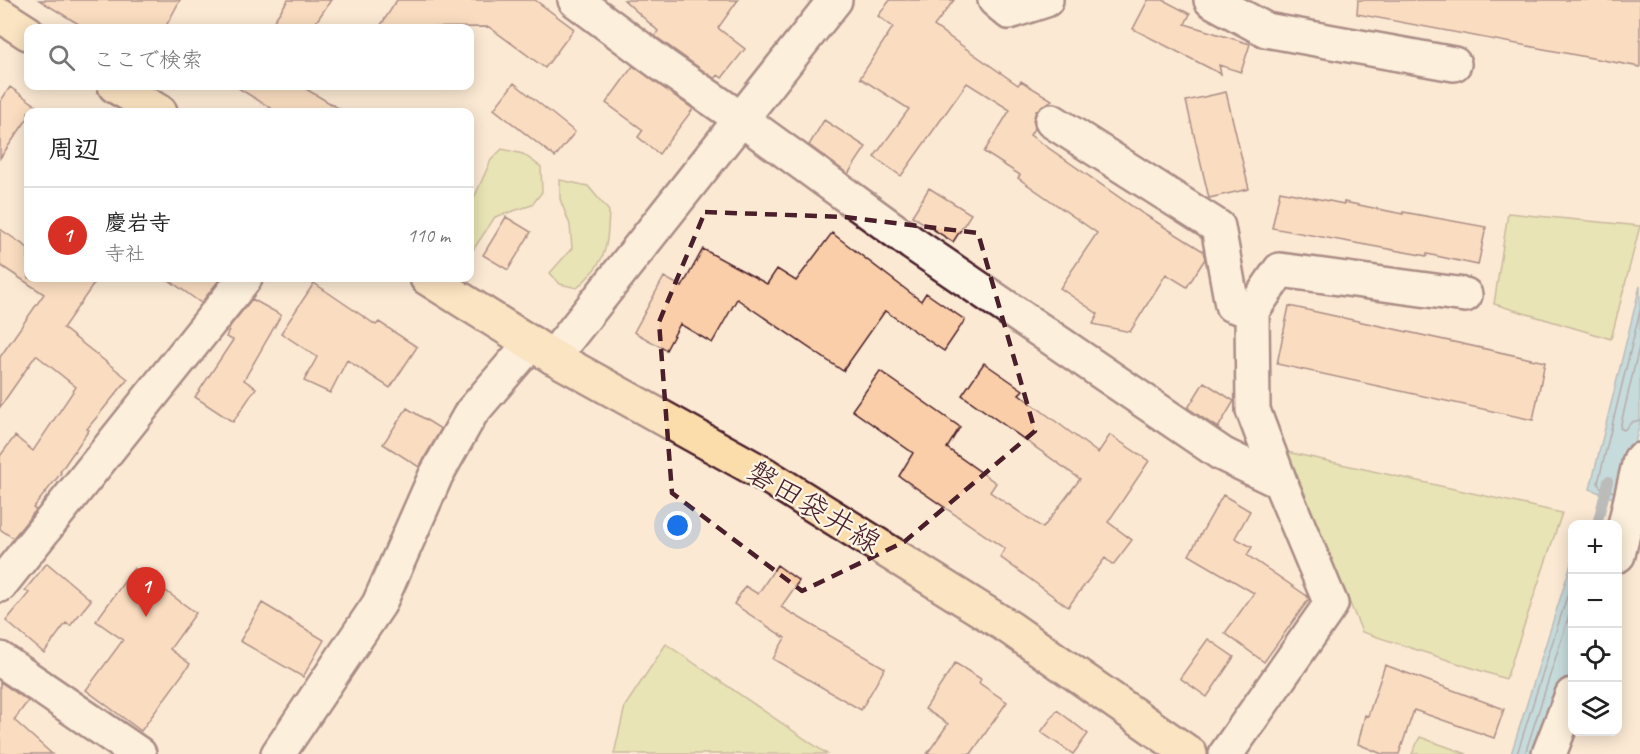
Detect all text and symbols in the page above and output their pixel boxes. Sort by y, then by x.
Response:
search box [24,24,474,90]
icon: search [45,41,78,74]
text: ここで検索 [93,46,203,74]
text: 周辺 [48,133,100,166]
text: 慶岩寺 [105,209,171,237]
text: 1 [63,223,72,248]
text: 110 m [407,223,450,248]
text: 寺社 [105,241,145,266]
street label: 磐田袋井線 [740,452,888,562]
your location [663,511,692,540]
map controls [1568,520,1622,736]
button: + [1568,520,1622,574]
pin: 1 [126,568,166,617]
button: − [1568,574,1622,628]
button: locate [1568,628,1622,682]
button: layers [1568,682,1622,736]

